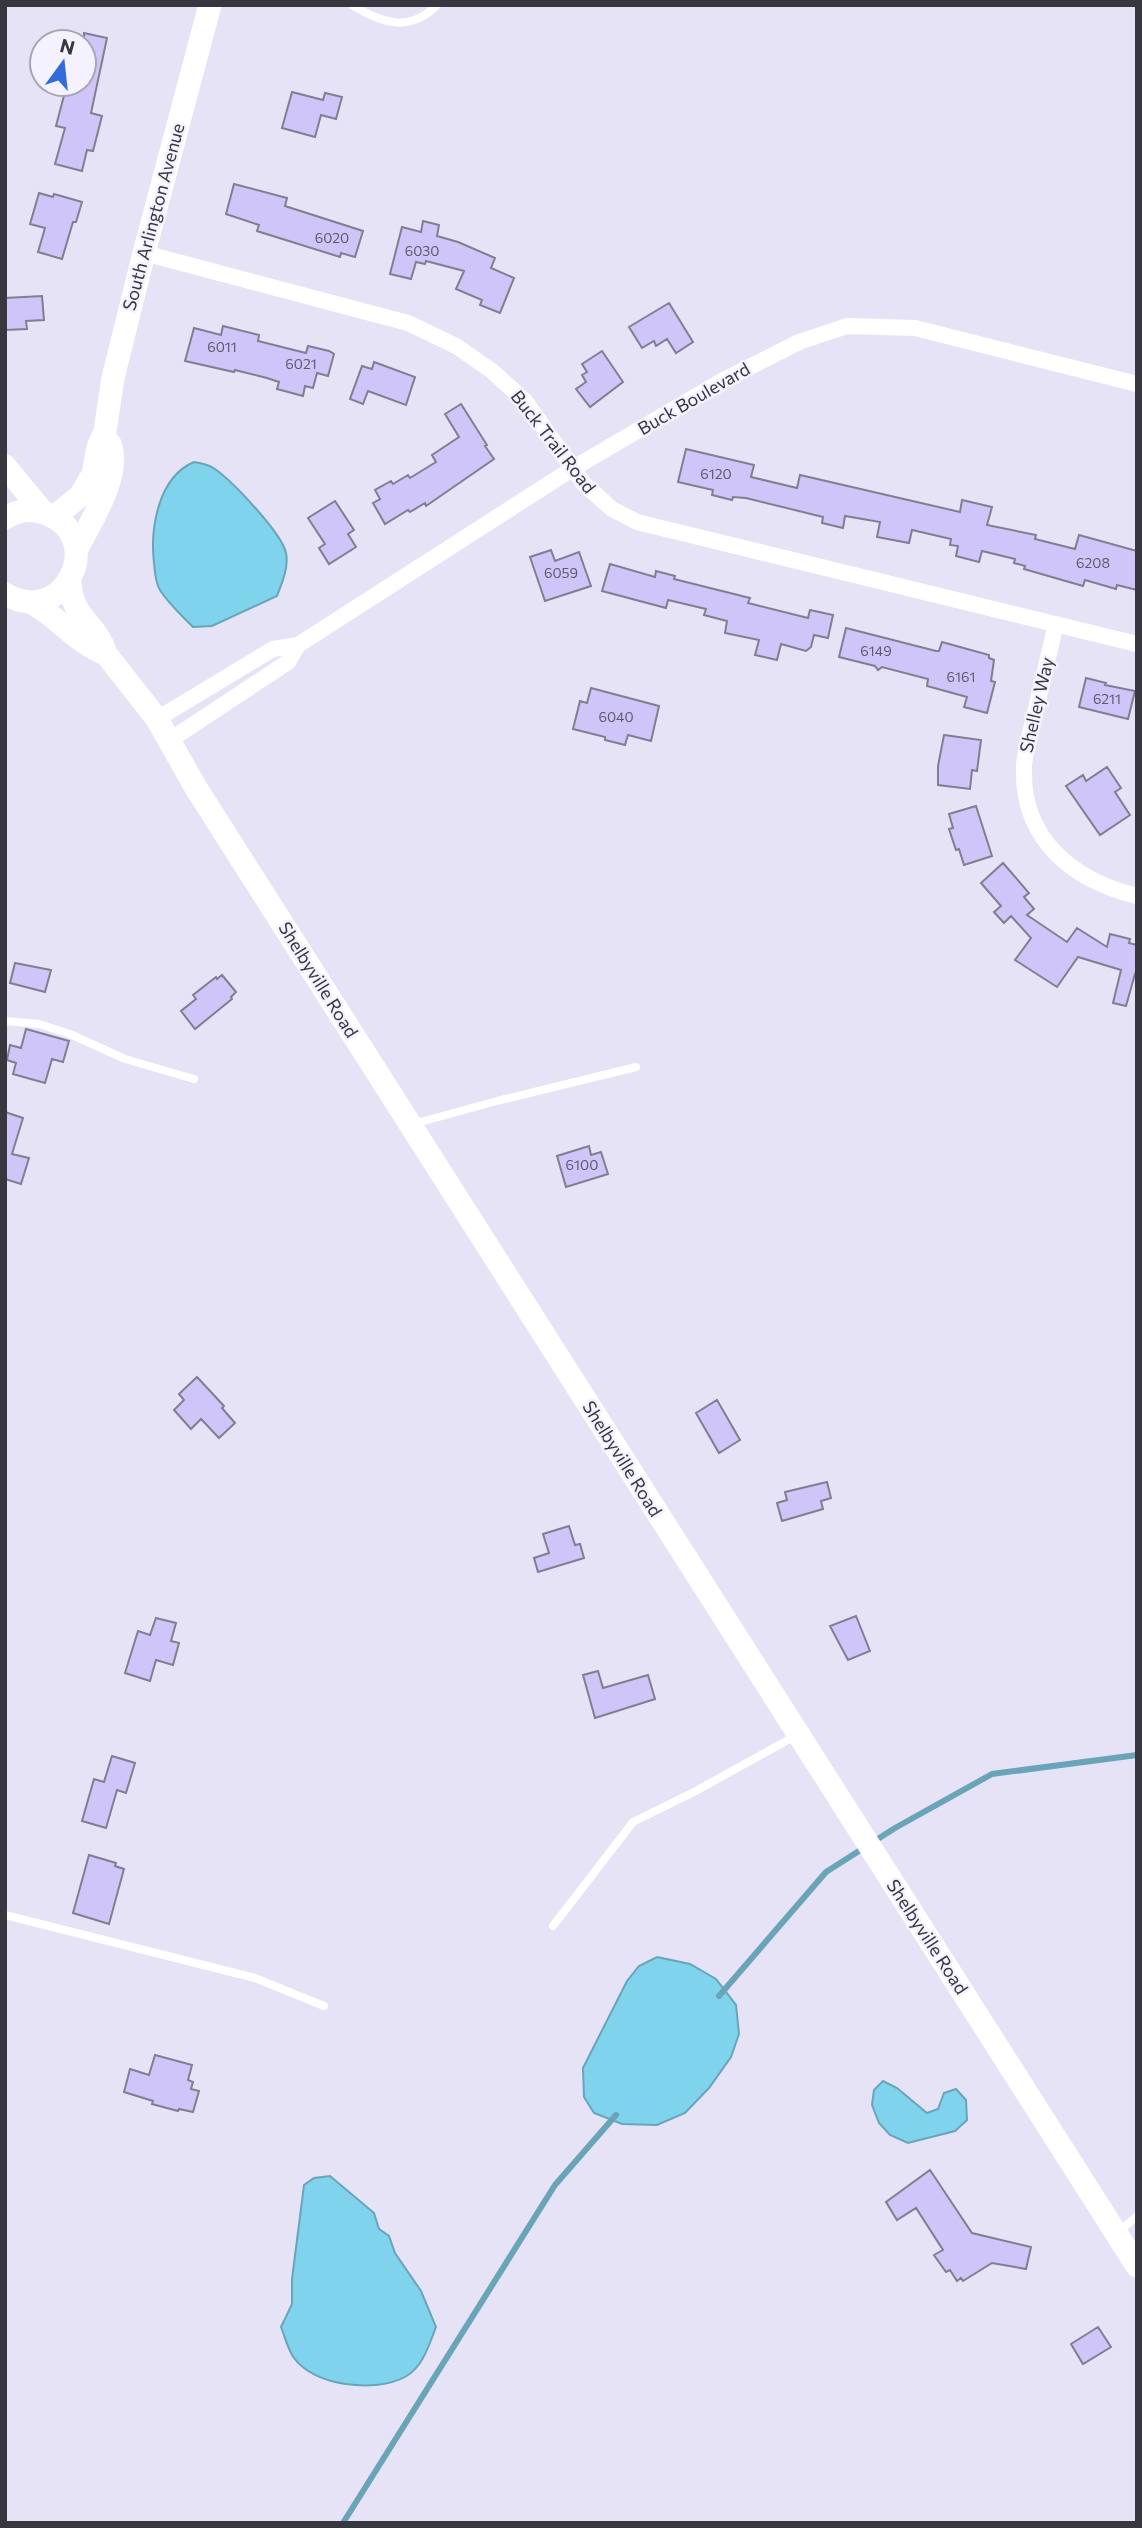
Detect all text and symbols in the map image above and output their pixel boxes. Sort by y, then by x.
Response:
north arrow [28,28,98,98]
text: N [58,33,77,59]
street label: South Arlington Avenue [117,121,189,313]
house number: 6020 [315,229,349,246]
house number: 6030 [405,242,439,259]
house number: 6011 [207,338,237,355]
house number: 6021 [285,355,317,372]
street label: Buck Boulevard [634,357,753,439]
street label: Buck Trail Road [507,385,601,497]
house number: 6120 [700,465,732,482]
house number: 6208 [1076,554,1110,571]
house number: 6059 [544,564,578,581]
house number: 6149 [860,642,892,659]
street label: Shelley Way [1014,655,1058,755]
house number: 6161 [947,668,975,685]
house number: 6211 [1093,690,1121,707]
house number: 6040 [598,708,634,725]
street label: Shelbyville Road [274,917,363,1042]
house number: 6100 [566,1156,598,1173]
street label: Shelbyville Road [578,1396,667,1521]
street label: Shelbyville Road [882,1875,973,1998]

